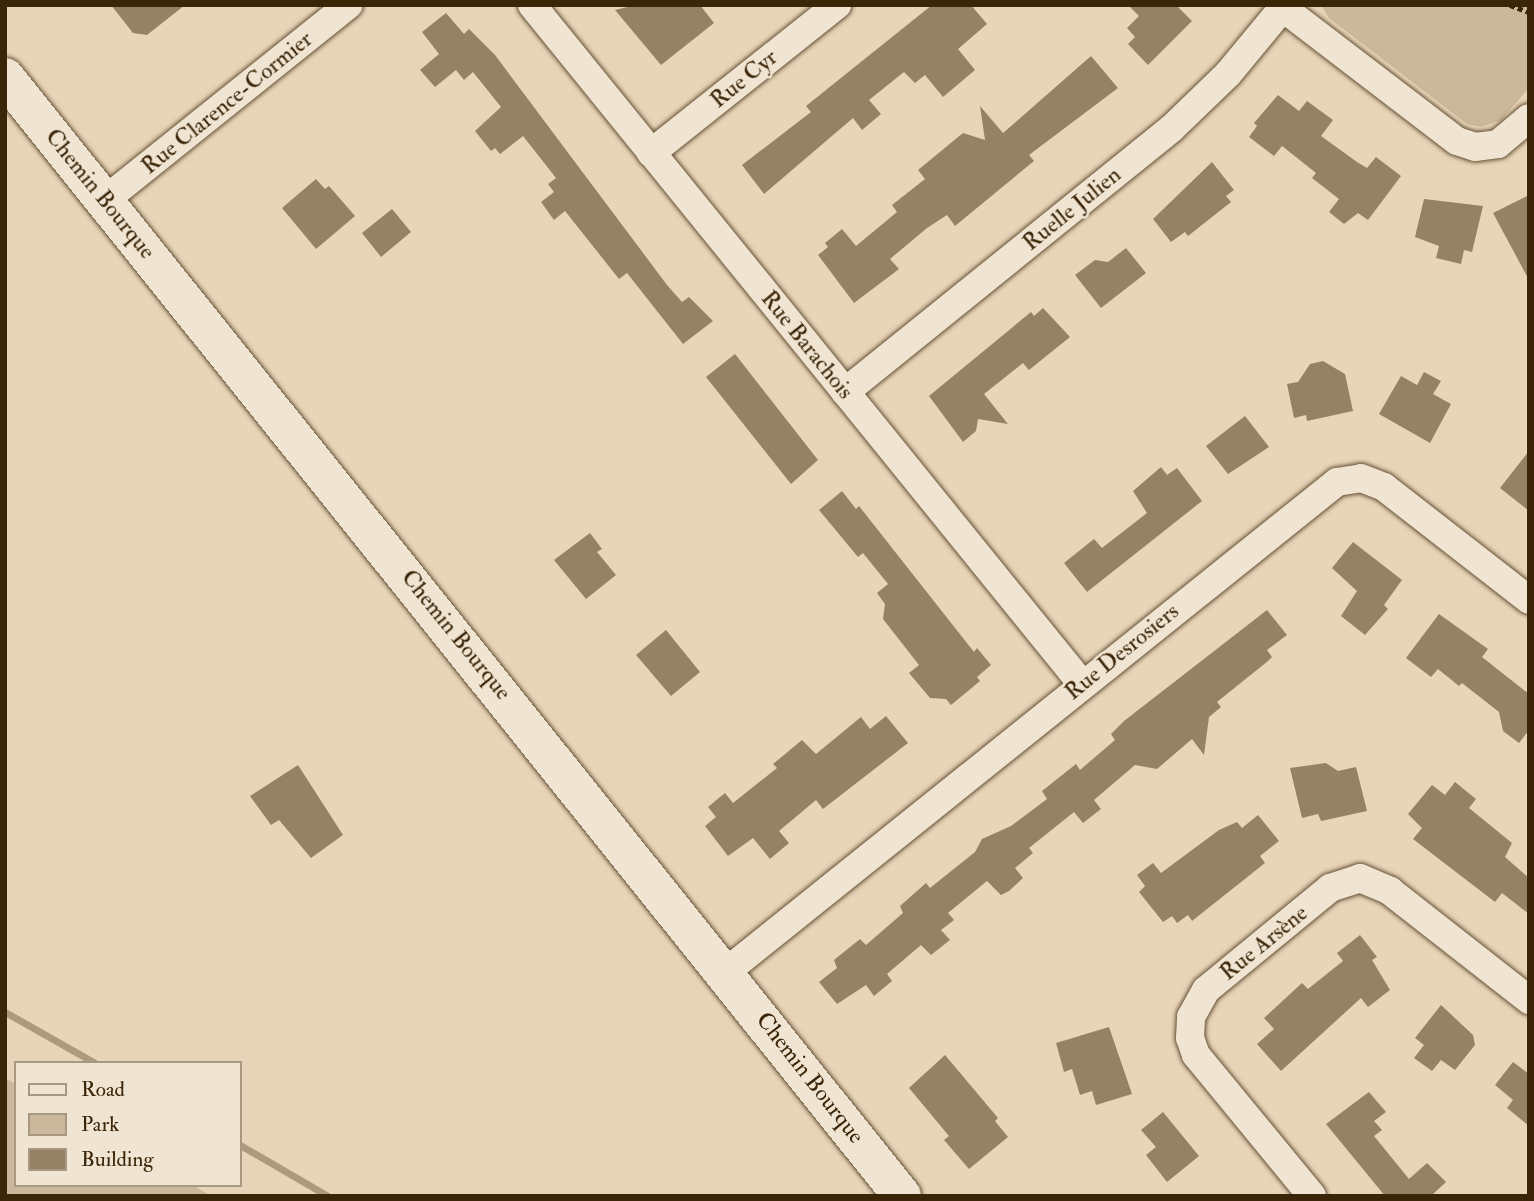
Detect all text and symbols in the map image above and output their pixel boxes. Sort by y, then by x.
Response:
street label: Rue Clarence-Cormier [136,26,318,180]
street label: Rue Cyr [705,44,783,114]
street label: Chemin Bourque [39,123,161,265]
street label: Ruelle Julien [1017,161,1127,257]
street label: Rue Barachois [755,285,859,405]
street label: Chemin Bourque [395,564,517,706]
street label: Rue Desrosiers [1060,598,1184,706]
street label: Rue Arsène [1215,899,1313,987]
street label: Chemin Bourque [750,1007,870,1149]
legend [14,1061,242,1187]
text: Road [81,1076,125,1103]
text: Park [81,1111,119,1138]
text: Building [81,1146,154,1173]

